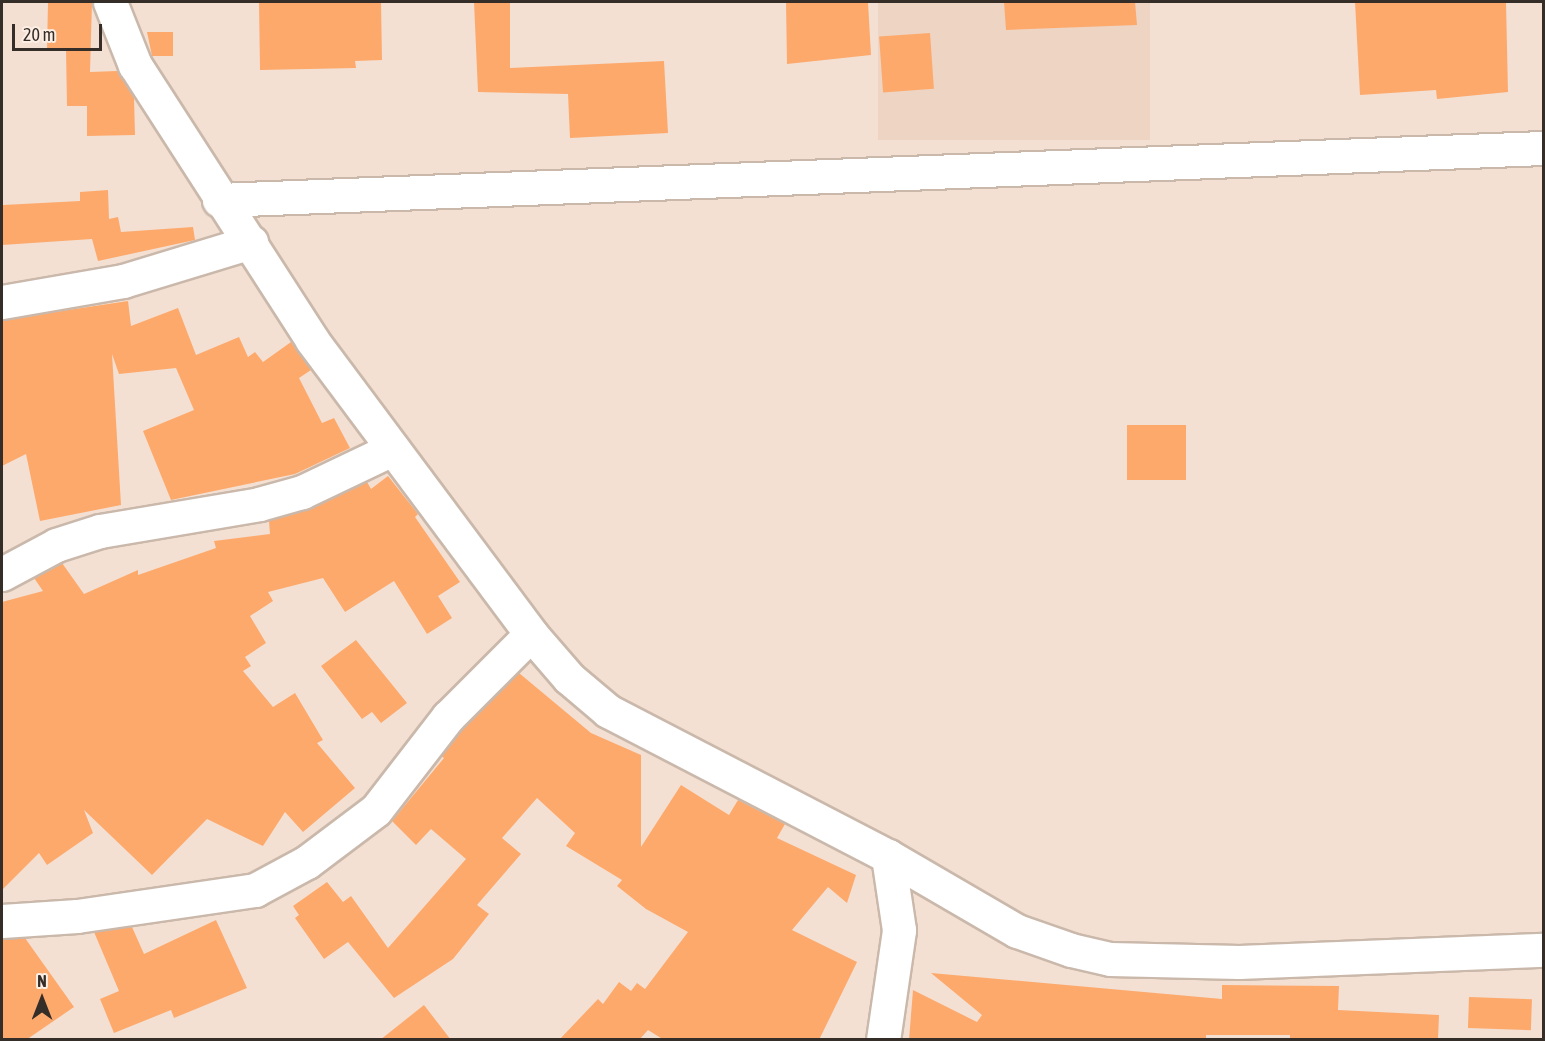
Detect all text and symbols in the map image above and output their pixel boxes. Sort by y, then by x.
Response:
scale bar [15,12,105,50]
text: 20 m [23,24,55,45]
north arrow [12,969,72,1029]
text: N [37,972,47,990]

